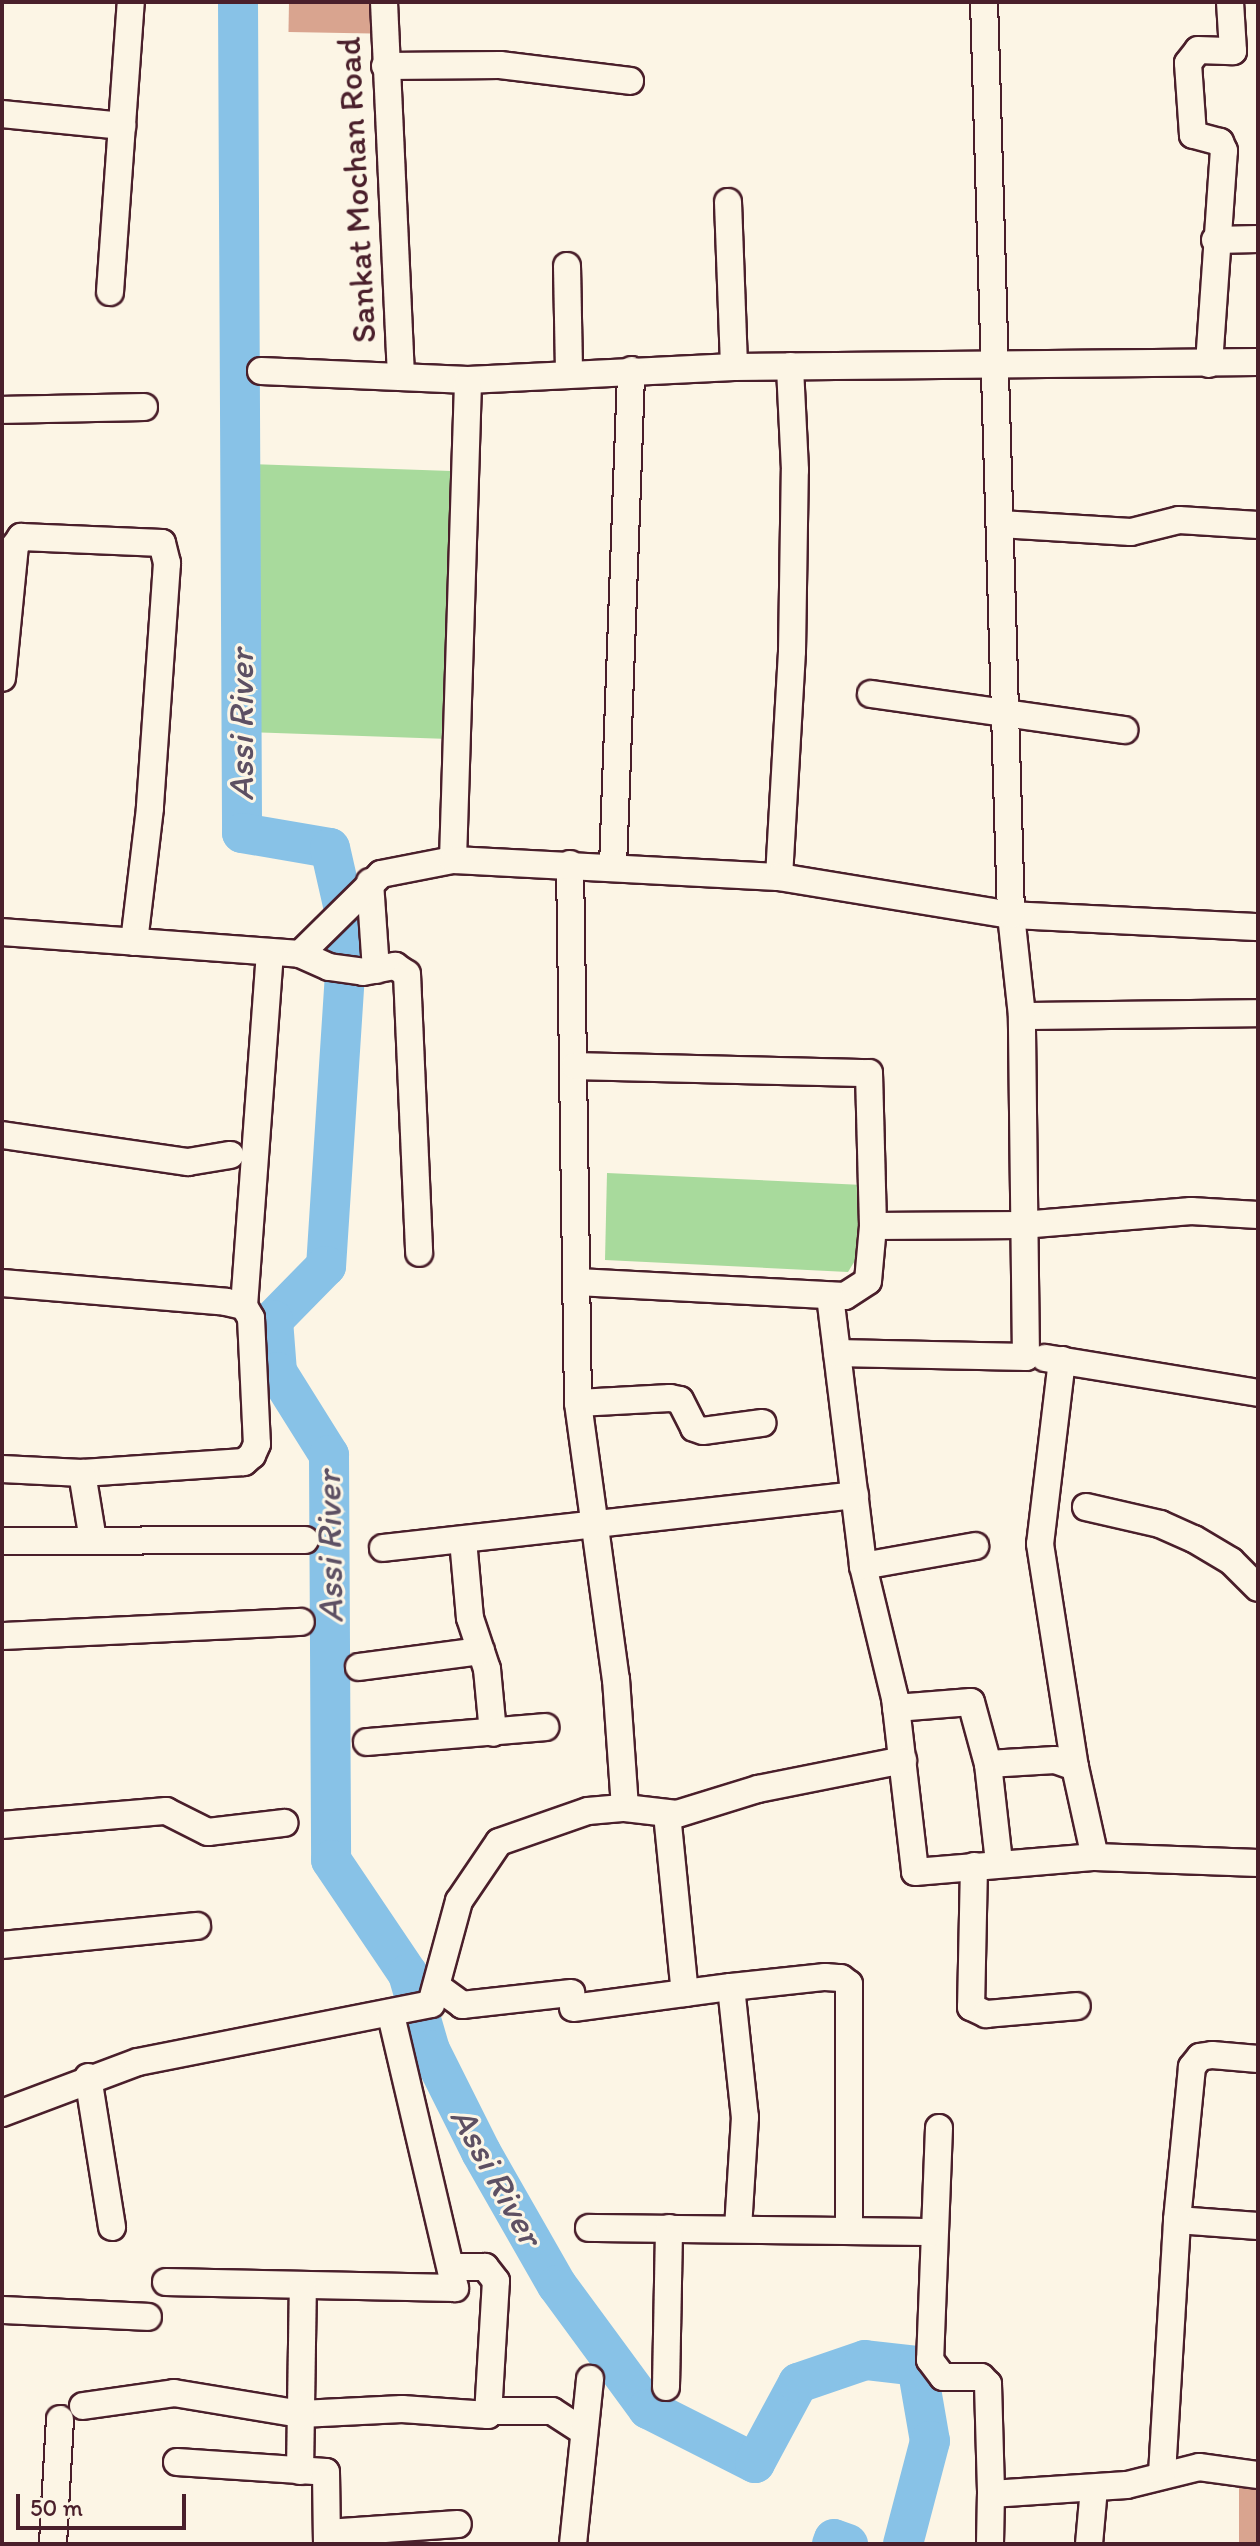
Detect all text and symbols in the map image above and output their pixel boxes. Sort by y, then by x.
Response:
street label: Sankat Mochan Road [328,37,384,343]
water label: Assi River [219,650,263,800]
water label: Assi River [306,1471,352,1623]
water label: Assi River [442,2100,552,2252]
scale bar [20,2478,190,2528]
text: 50 m [30,2493,83,2522]

